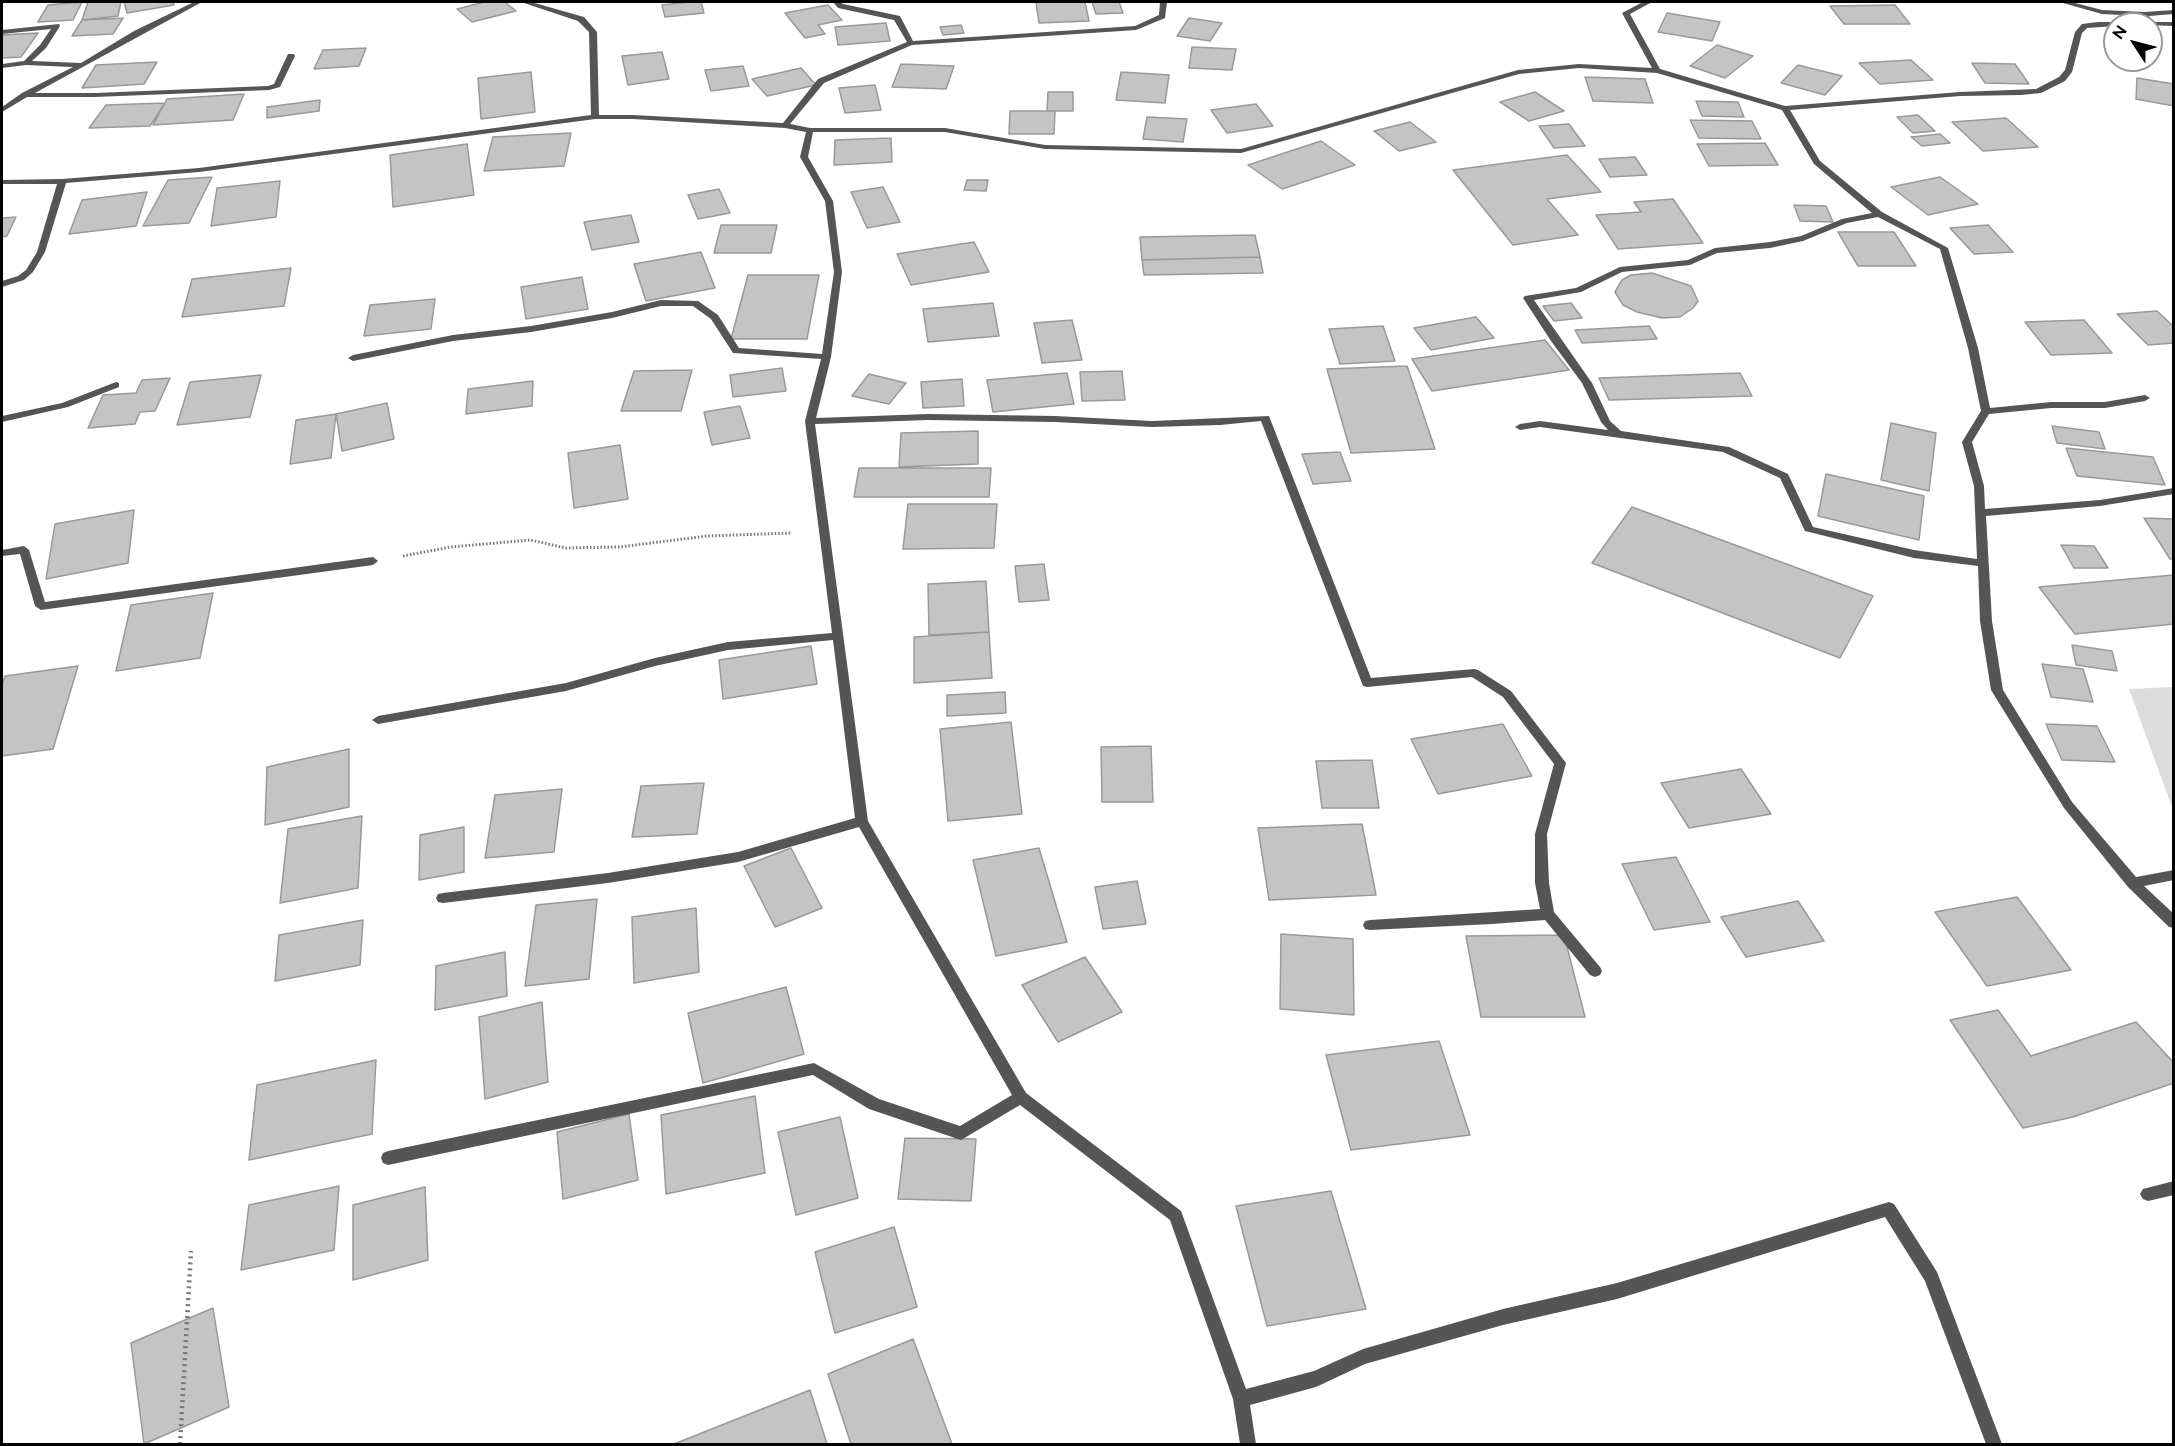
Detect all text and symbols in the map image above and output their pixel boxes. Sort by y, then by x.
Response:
north arrow [2103,12,2163,72]
text: N [2108,22,2131,43]

